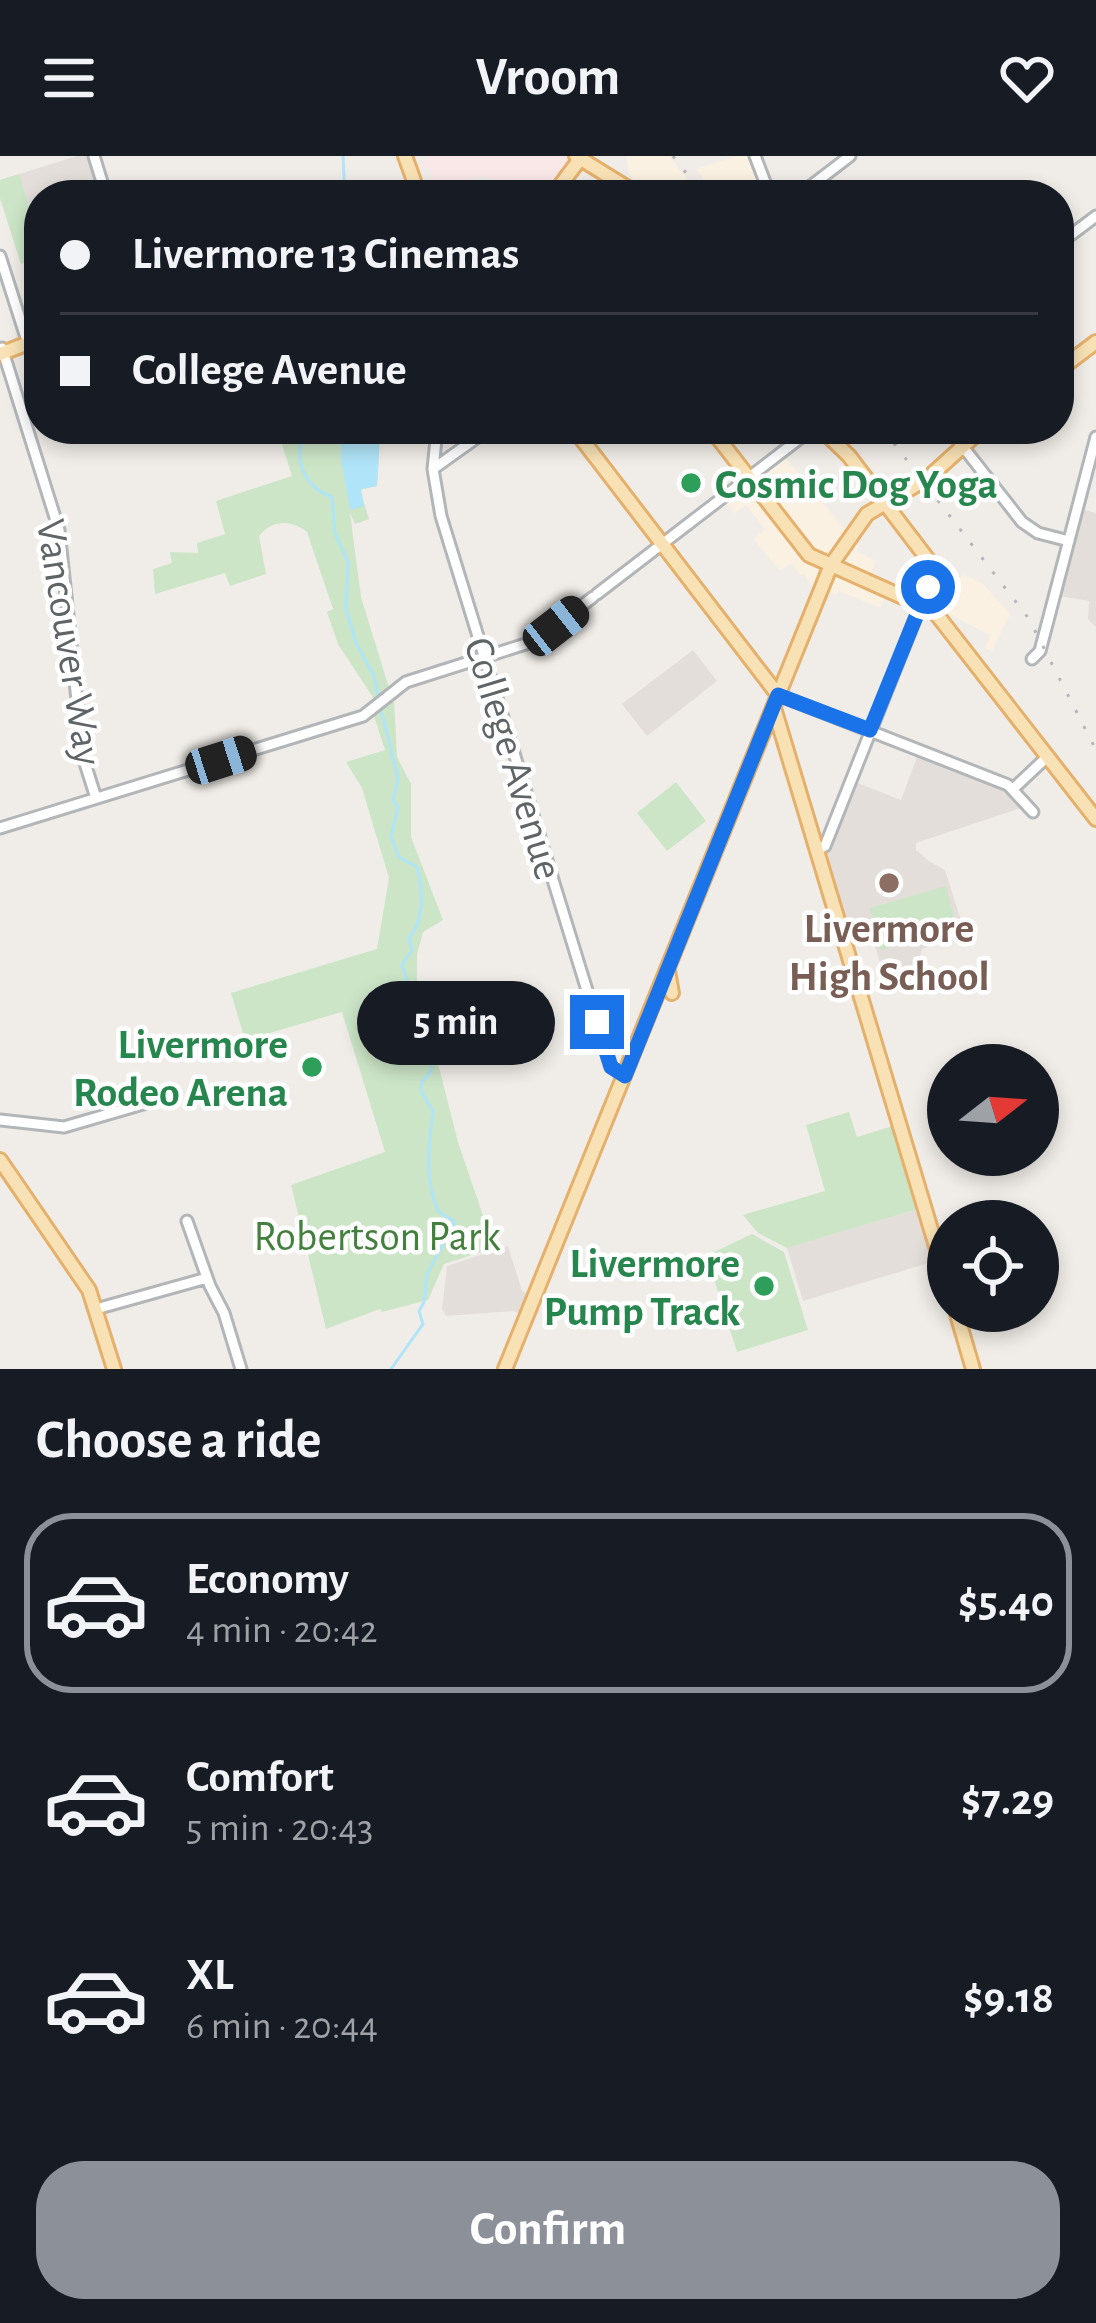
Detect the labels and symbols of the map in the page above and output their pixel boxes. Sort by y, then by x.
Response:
place label: Cosmic Dog Yoga [715,464,998,506]
marker: Cosmic Dog Yoga [678,470,704,496]
street label: Vancouver Way [29,516,109,769]
route start [901,560,955,614]
car [517,590,595,662]
street label: College Avenue [456,633,570,885]
car [181,732,261,788]
marker: Livermore High School [876,870,902,896]
place label: Livermore High School [788,908,990,998]
callout: 5 min [357,980,555,1064]
route end [570,995,624,1049]
place label: Livermore Rodeo Arena [73,1024,288,1114]
north arrow [927,1044,1059,1176]
marker: Livermore Rodeo Arena [299,1054,325,1080]
park label: Robertson Park [253,1216,501,1258]
place label: Livermore Pump Track [543,1243,740,1333]
marker: Livermore Pump Track [751,1273,777,1299]

